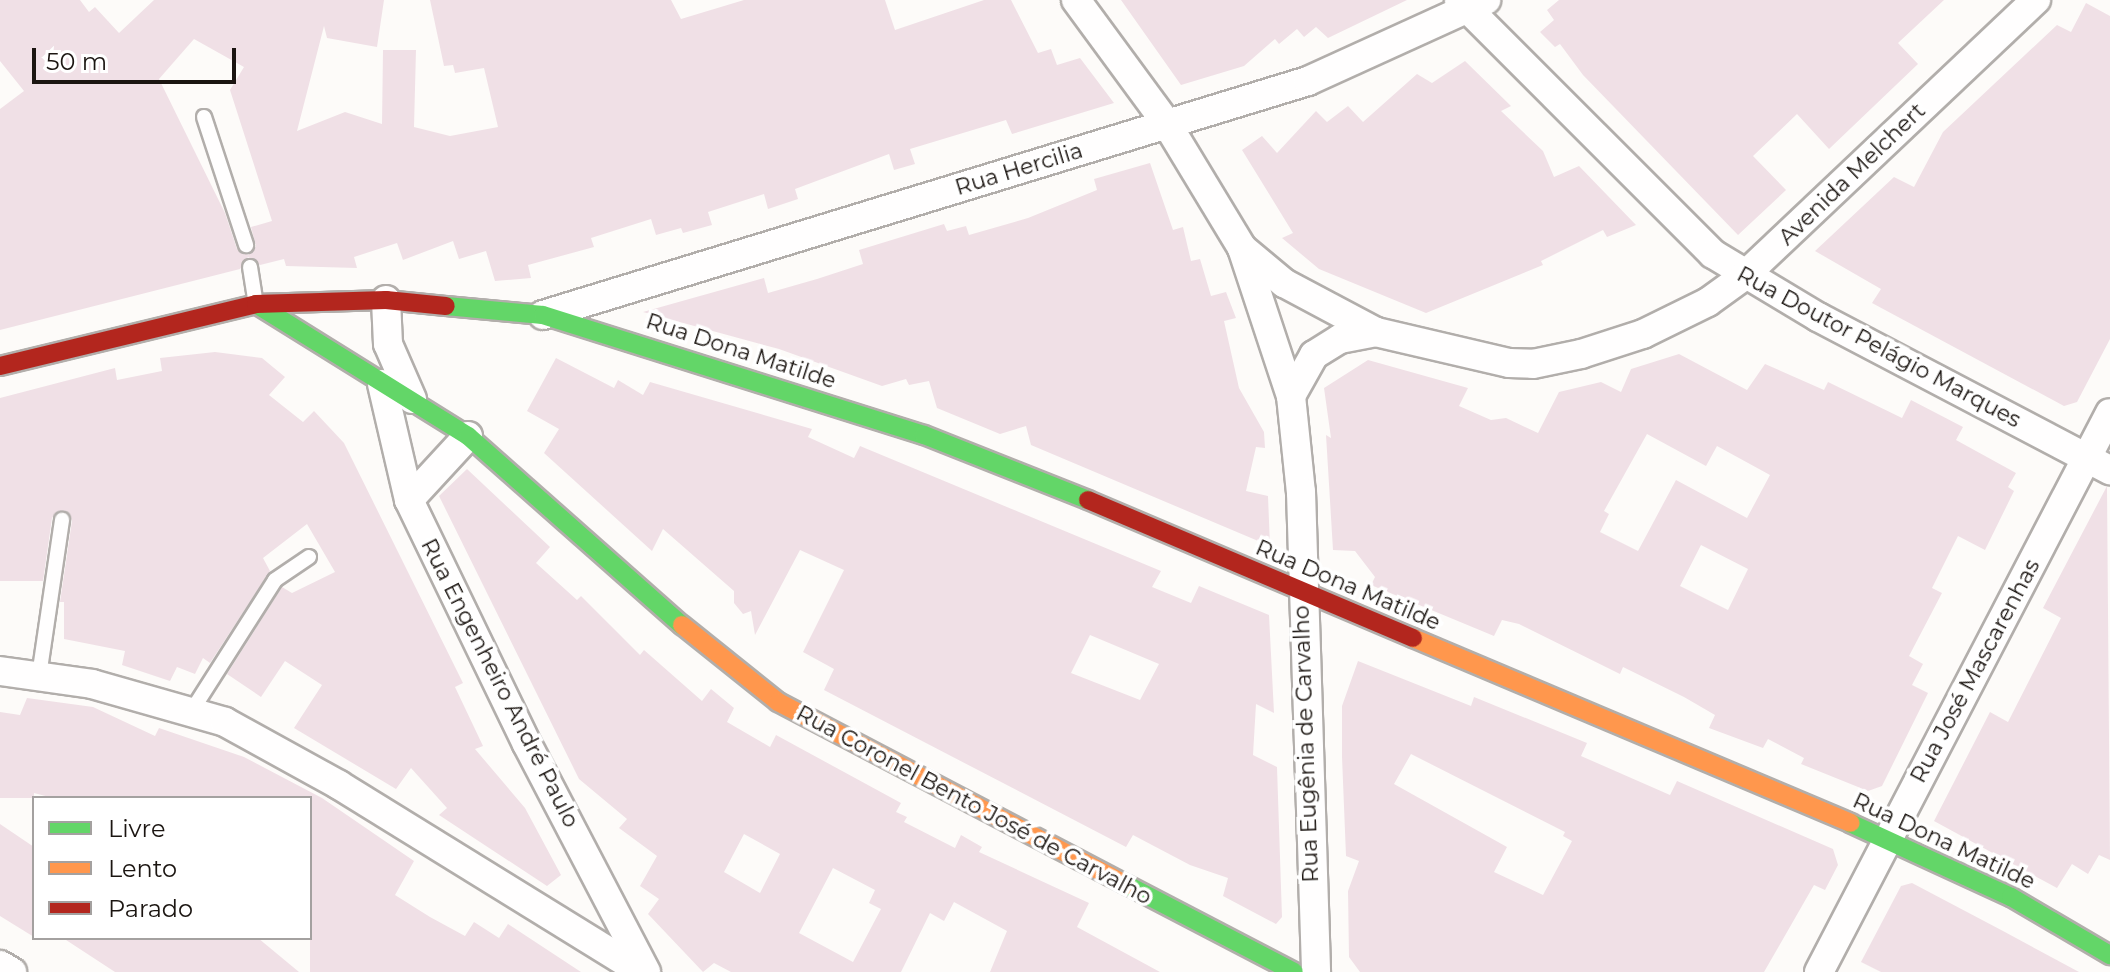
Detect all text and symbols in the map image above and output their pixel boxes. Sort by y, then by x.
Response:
scale bar [36,32,240,82]
text: 50 m [46,47,107,76]
street label: Avenida Melchert [1773,97,1931,251]
street label: Rua Hercilia [952,137,1086,201]
street label: Rua Doutor Pelágio Marques [1733,261,2025,433]
street label: Rua Dona Matilde [643,308,839,394]
street label: Rua Engenheiro André Paulo [415,534,585,832]
street label: Rua Dona Matilde [1252,534,1444,636]
street label: Rua José Mascarenhas [1905,555,2045,787]
street label: Rua Eugênia de Carvalho [1288,605,1324,883]
street label: Rua Coronel Bento José de Carvalho [792,700,1156,910]
street label: Rua Dona Matilde [1849,787,2039,895]
legend [32,796,312,940]
text: Livre [108,814,165,843]
text: Lento [108,854,177,883]
text: Parado [108,894,193,923]

